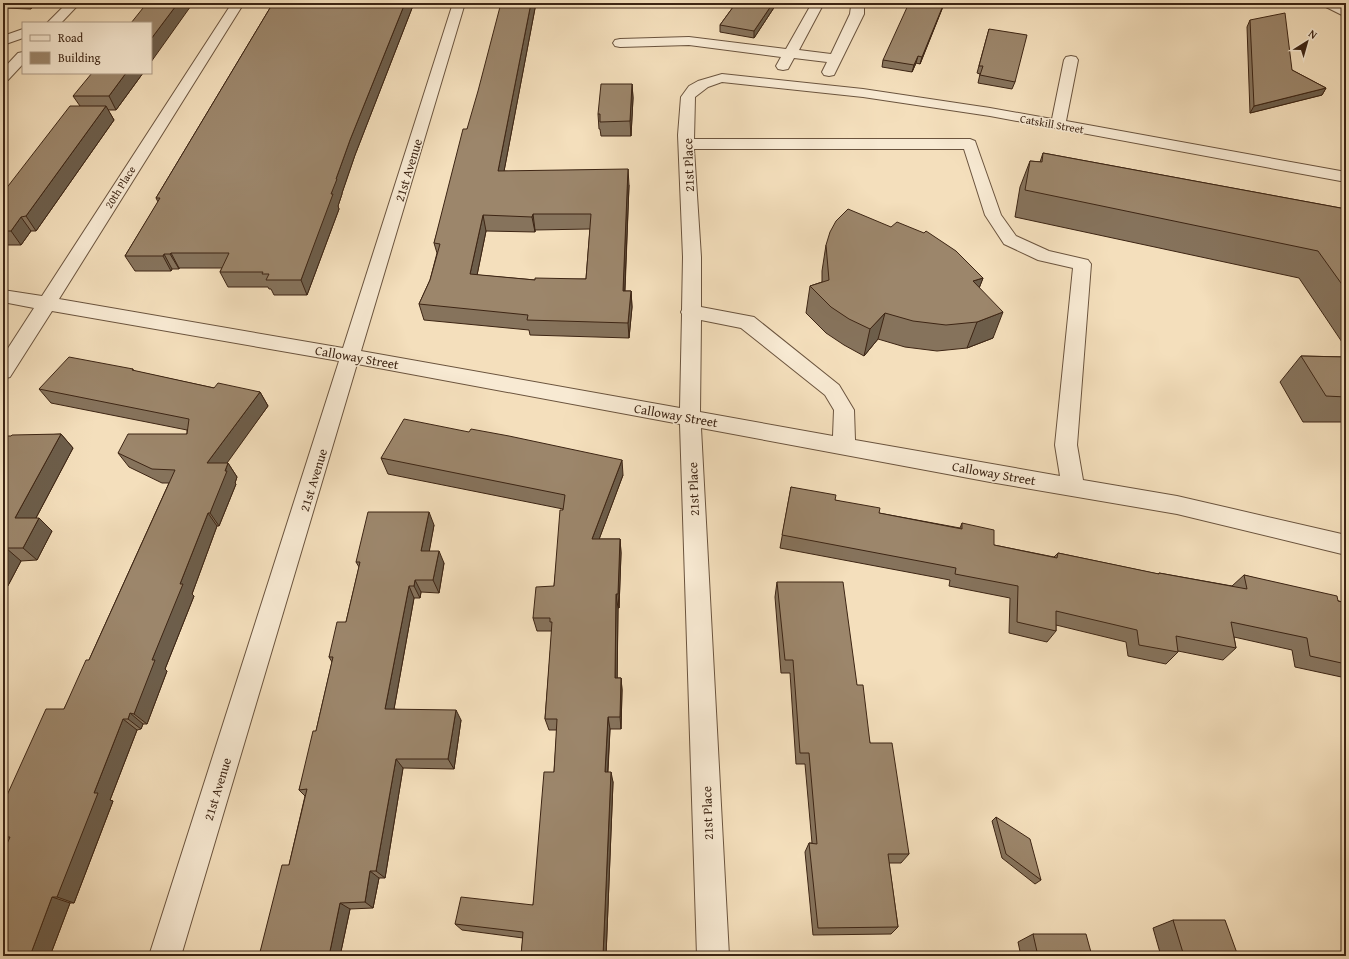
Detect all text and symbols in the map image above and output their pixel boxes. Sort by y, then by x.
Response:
legend [22,22,152,74]
north arrow [1287,22,1327,62]
text: N [1305,25,1321,43]
text: Road [58,29,84,46]
text: Building [58,49,101,66]
street label: Catskill Street [1019,111,1085,138]
street label: 21st Avenue [390,136,427,204]
street label: 21st Place [678,138,699,192]
street label: 20th Place [101,163,139,211]
street label: Calloway Street [314,341,400,374]
street label: Calloway Street [633,399,719,432]
street label: 21st Avenue [295,446,332,514]
street label: Calloway Street [951,457,1037,490]
street label: 21st Place [683,462,704,516]
street label: 21st Avenue [199,755,236,823]
street label: 21st Place [697,786,718,840]

